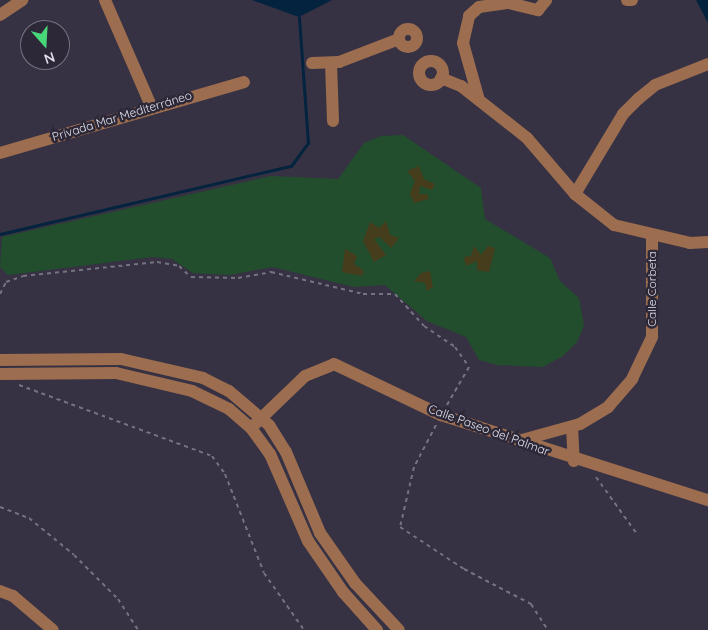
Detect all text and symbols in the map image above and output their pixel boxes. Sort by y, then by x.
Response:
north arrow [20,20,70,70]
text: N [42,48,57,68]
street label: Privada Mar Mediterráneo [50,88,194,144]
street label: Calle Corbeta [645,251,659,327]
street label: Calle Paseo del Palmar [426,401,552,459]

